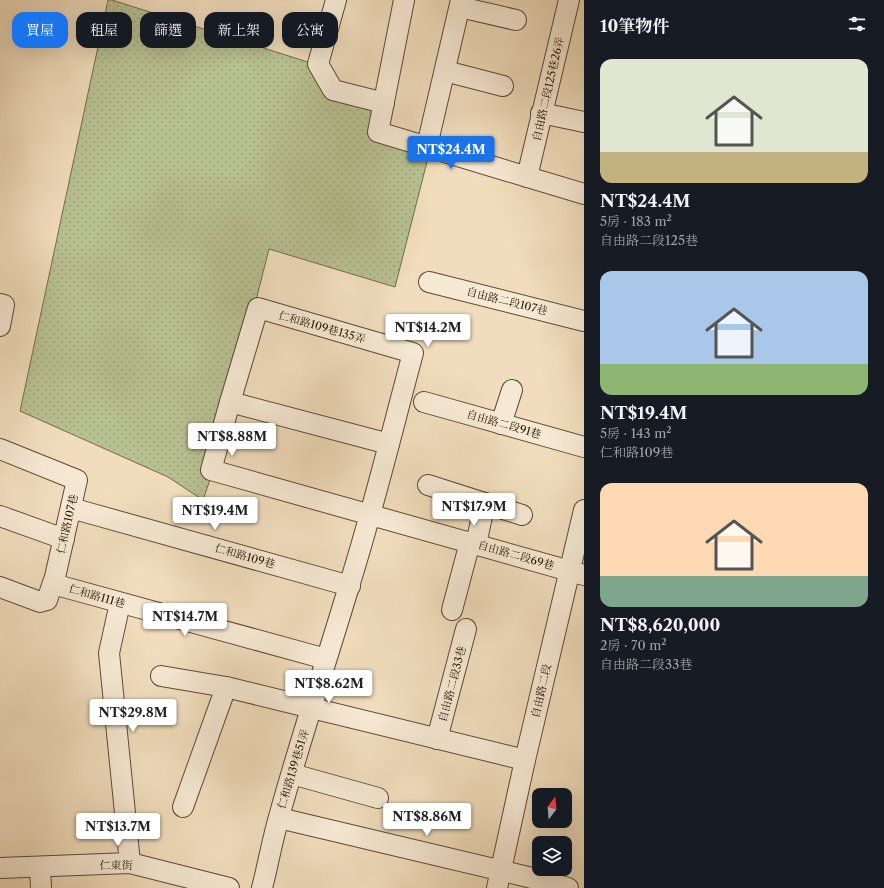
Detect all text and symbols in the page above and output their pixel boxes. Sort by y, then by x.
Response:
chip: 買屋 [12,12,68,48]
chip: 租屋 [76,12,132,48]
chip: 篩選 [140,12,196,48]
chip: 新上架 [204,12,274,48]
chip: 公寓 [282,12,338,48]
icon: filters [846,13,868,35]
text: 10筆物件 [600,16,669,36]
street label: 自由路二段125巷26弄 [529,35,567,143]
icon: home [698,85,770,157]
pin: NT$24.4M [410,136,492,170]
text: NT$24.4M [416,141,486,157]
text: NT$24.4M [600,191,690,211]
text: 5房 · 183 m² [600,213,672,229]
text: 自由路二段125巷 [600,232,698,248]
street label: 自由路二段107巷 [465,284,549,318]
icon: home [698,297,770,369]
street label: 仁和路109巷135弄 [277,308,367,346]
pin: NT$14.2M [387,314,469,348]
text: NT$14.2M [394,319,462,335]
text: NT$19.4M [600,403,687,423]
street label: 自由路二段91巷 [465,407,543,441]
pin: NT$8.88M [191,423,273,457]
text: 5房 · 143 m² [600,425,672,441]
text: NT$8.88M [197,428,267,444]
text: 仁和路109巷 [600,444,673,460]
street label: 仁和路107巷 [53,493,81,555]
pin: NT$17.9M [433,493,515,527]
pin: NT$19.4M [174,497,256,531]
text: NT$17.9M [441,498,507,514]
text: NT$19.4M [182,502,248,518]
icon: home [698,509,770,581]
street label: 自由路二段69巷 [476,537,556,573]
street label: 仁和路109巷 [213,541,277,571]
street label: 仁和路111巷 [67,581,127,611]
pin: NT$14.7M [144,603,226,637]
text: NT$14.7M [152,608,218,624]
text: NT$8,620,000 [600,615,720,635]
text: 2房 · 70 m² [600,637,667,653]
street label: 自由路二段33巷 [435,644,469,724]
text: 自由路二段33巷 [600,656,692,672]
street label: 自由路二段 [528,663,554,719]
pin: NT$8.62M [288,670,370,704]
text: NT$8.62M [294,675,364,691]
pin: NT$29.8M [92,699,174,733]
text: NT$29.8M [99,704,167,720]
street label: 仁和路139巷51弄 [274,727,312,811]
north arrow [532,788,572,828]
map controls [532,788,572,876]
pin: NT$8.86M [386,803,468,837]
text: NT$8.86M [392,808,462,824]
pin: NT$13.7M [77,813,159,847]
text: NT$13.7M [85,818,151,834]
button: layers [532,836,572,876]
street label: 仁東街 [100,858,133,872]

